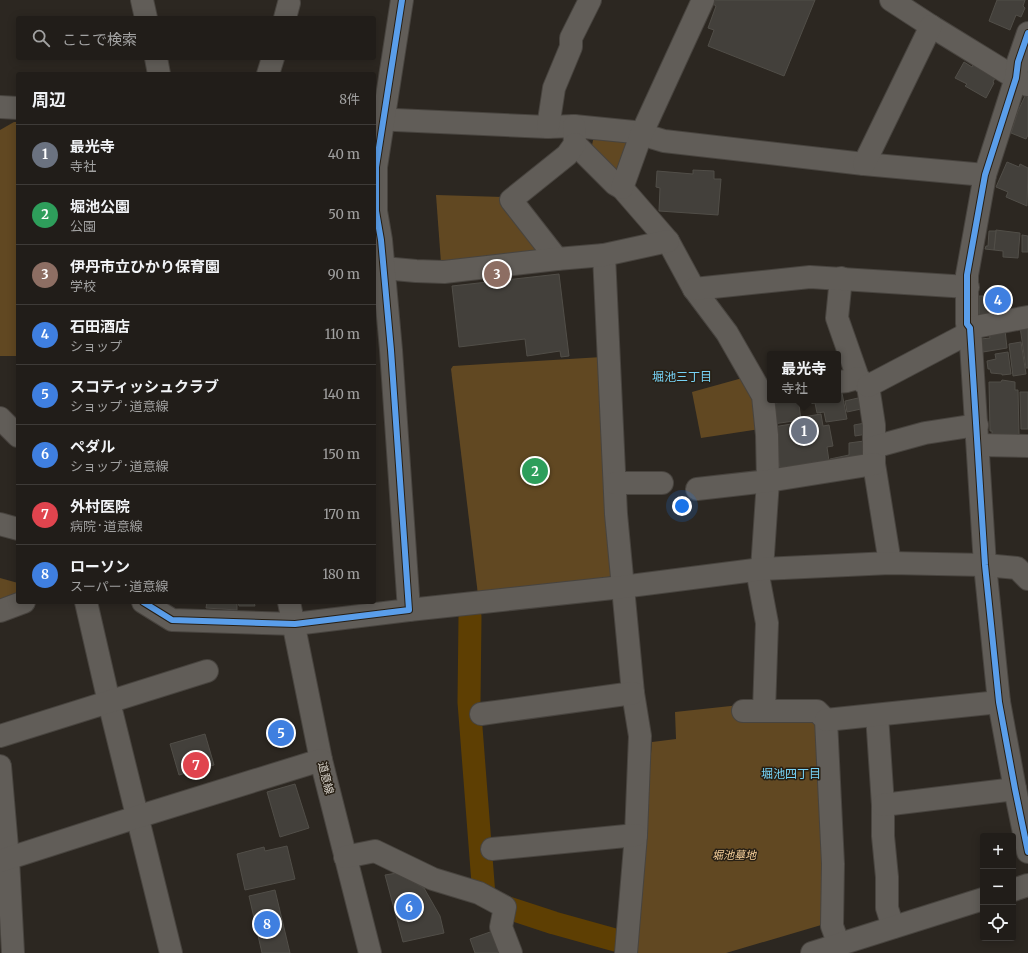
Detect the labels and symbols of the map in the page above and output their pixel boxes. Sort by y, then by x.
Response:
pin: 3 [484,259,510,289]
pin: 4 [985,285,1011,315]
district label: 堀池三丁目 [652,369,712,384]
pin: 1 [791,416,817,446]
pin: 2 [522,456,548,486]
your location [672,496,692,516]
pin: 5 [268,718,294,748]
pin: 7 [183,750,209,780]
street label: 道意線 [315,760,337,796]
district label: 堀池四丁目 [761,766,821,781]
park label: 堀池墓地 [712,848,757,862]
pin: 6 [396,892,422,922]
pin: 8 [254,909,280,939]

